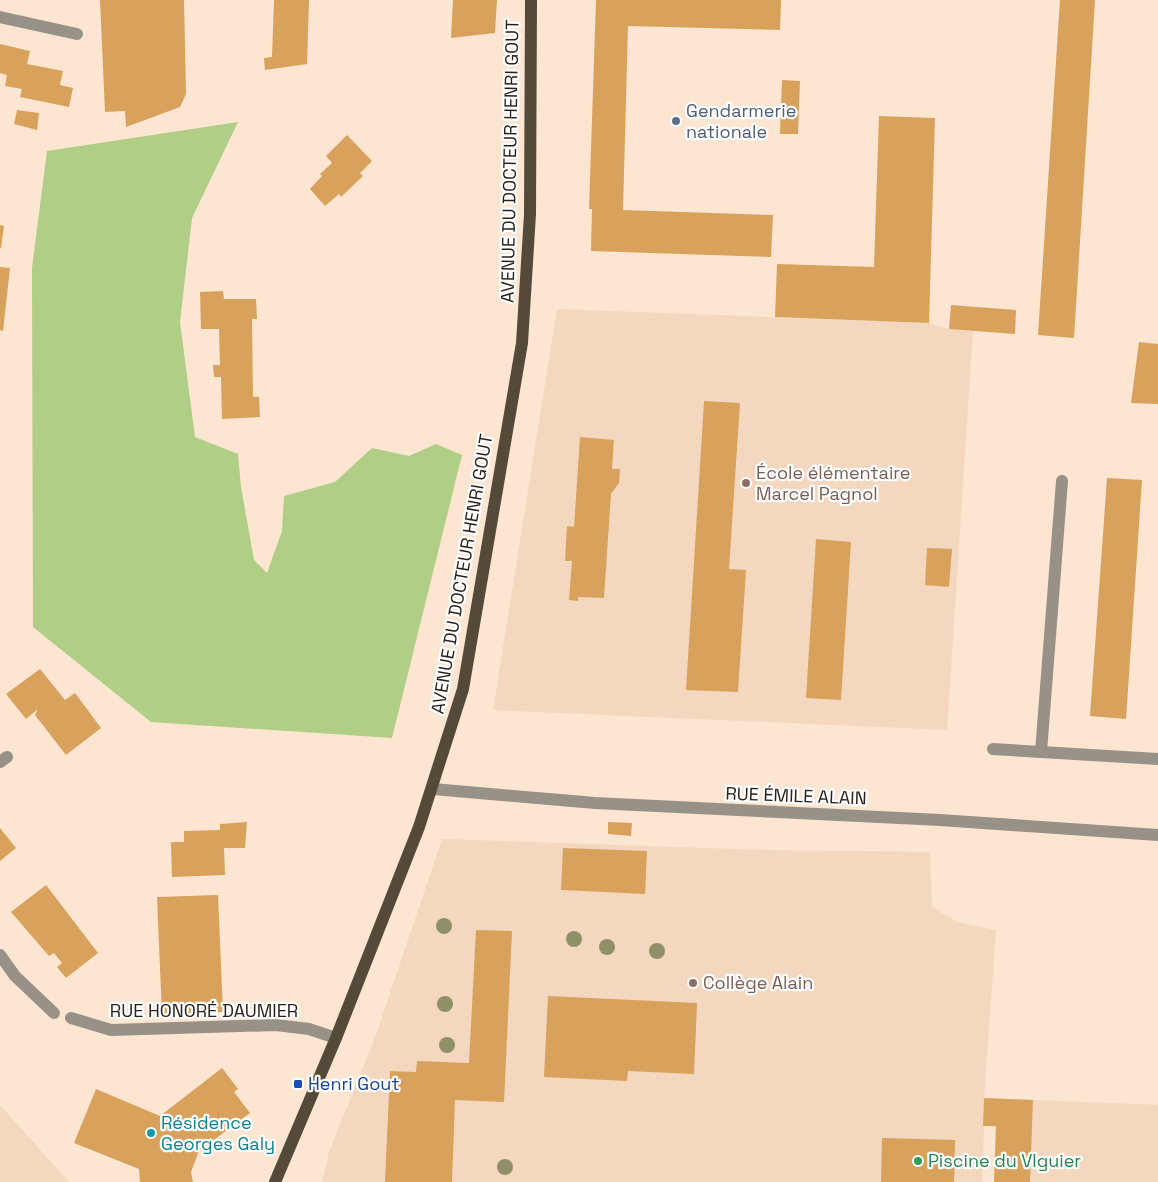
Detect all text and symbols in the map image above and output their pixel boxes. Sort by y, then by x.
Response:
street label: AVENUE DU DOCTEUR HENRI GOUT [496,19,523,303]
place label: Gendarmerie nationale [686,99,796,143]
marker: Gendarmerie nationale [670,115,682,127]
street label: AVENUE DU DOCTEUR HENRI GOUT [426,432,498,716]
place label: École élémentaire Marcel Pagnol [756,461,910,505]
marker: École élémentaire Marcel Pagnol [740,477,752,489]
street label: RUE ÉMILE ALAIN [725,782,867,809]
place label: Collège Alain [703,971,813,994]
marker: Collège Alain [687,977,699,989]
street label: RUE HONORÉ DAUMIER [110,999,298,1022]
place label: Henri Gout [308,1072,400,1095]
marker: Henri Gout [292,1078,304,1090]
place label: Résidence Georges Galy [161,1111,275,1155]
marker: Résidence Georges Galy [145,1127,157,1139]
place label: Piscine du VIguier [928,1149,1081,1172]
marker: Piscine du VIguier [912,1155,924,1167]

